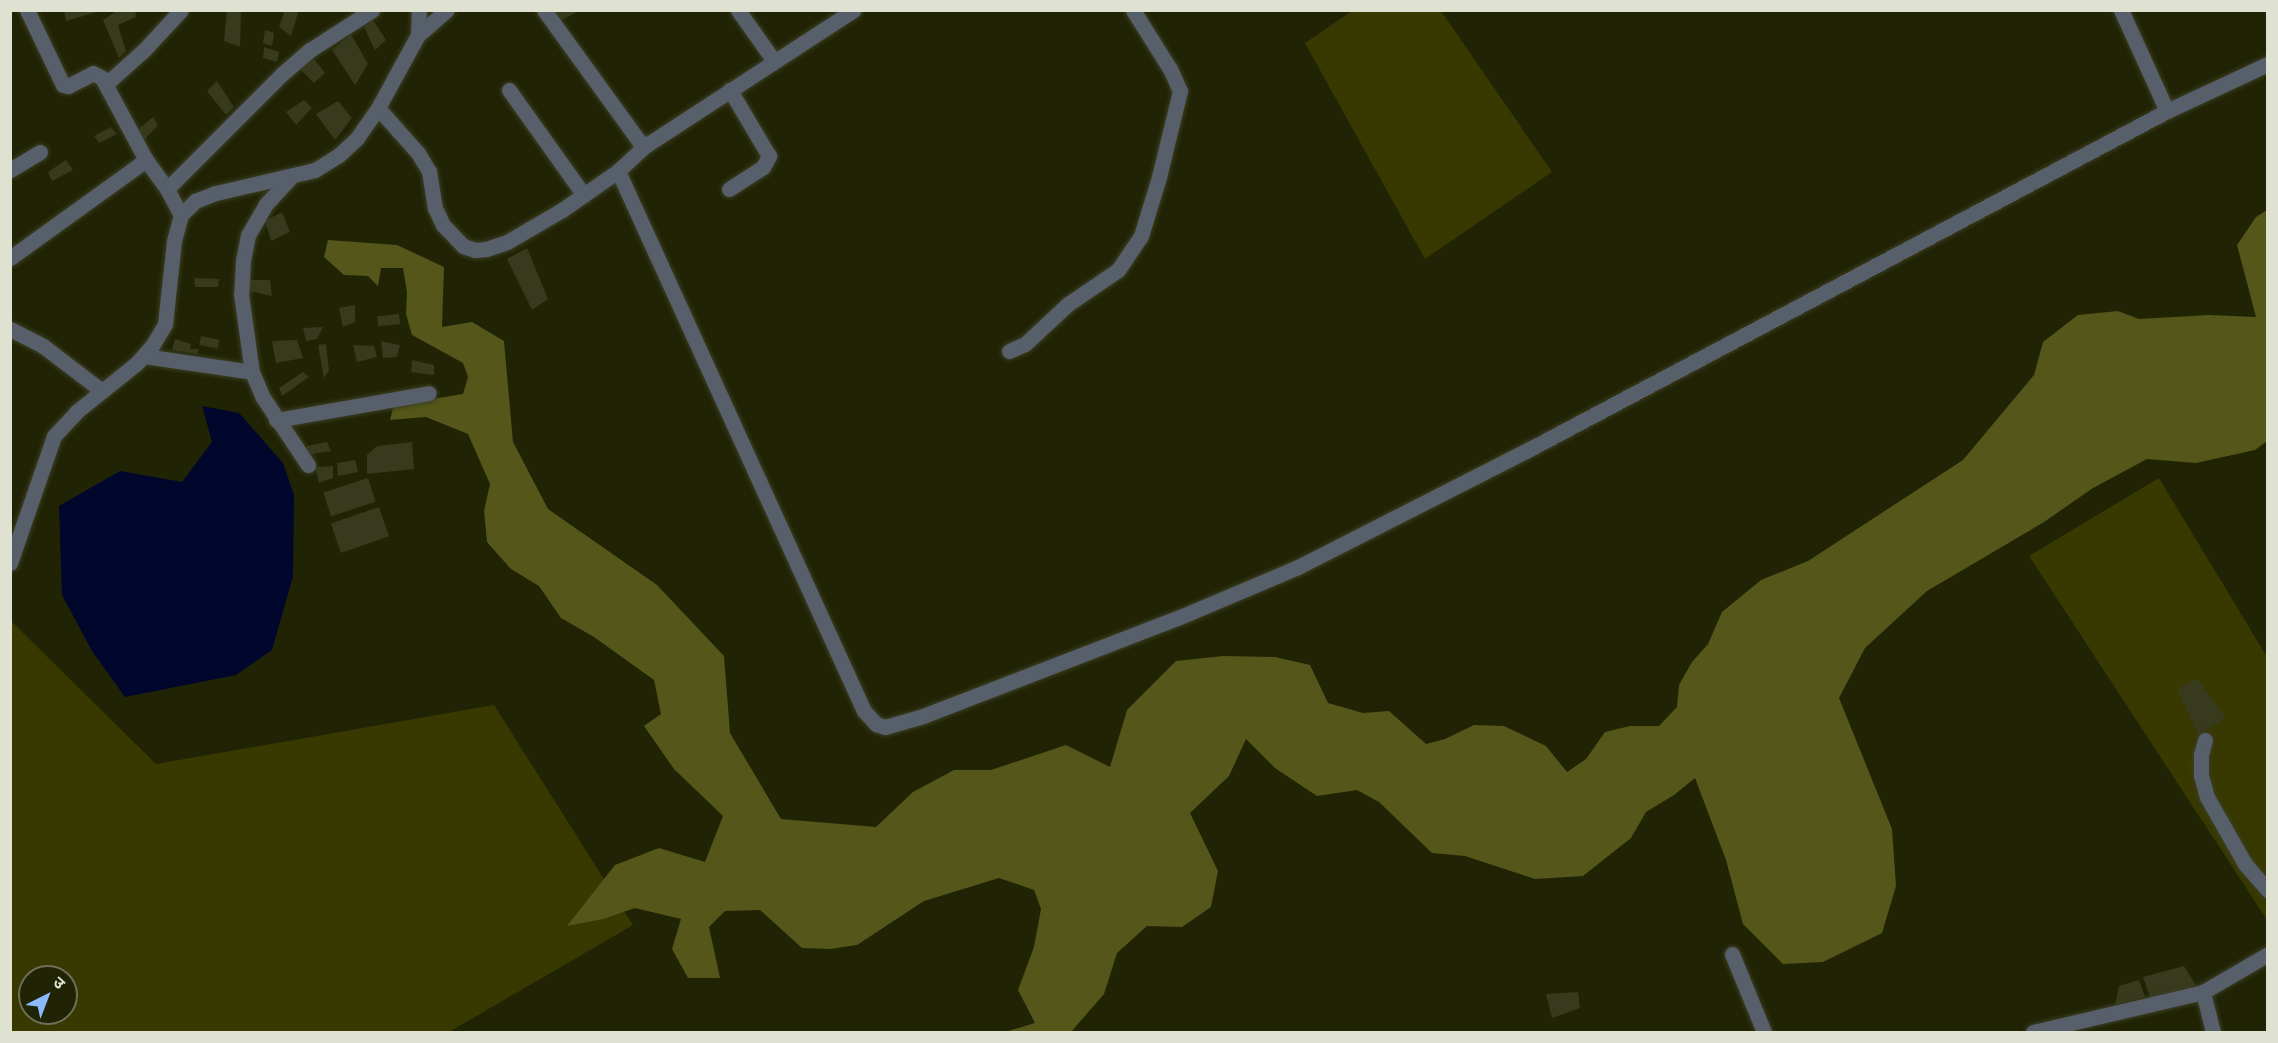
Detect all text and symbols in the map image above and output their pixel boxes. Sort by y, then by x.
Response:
north arrow [18,965,78,1025]
text: उ [49,973,69,994]

